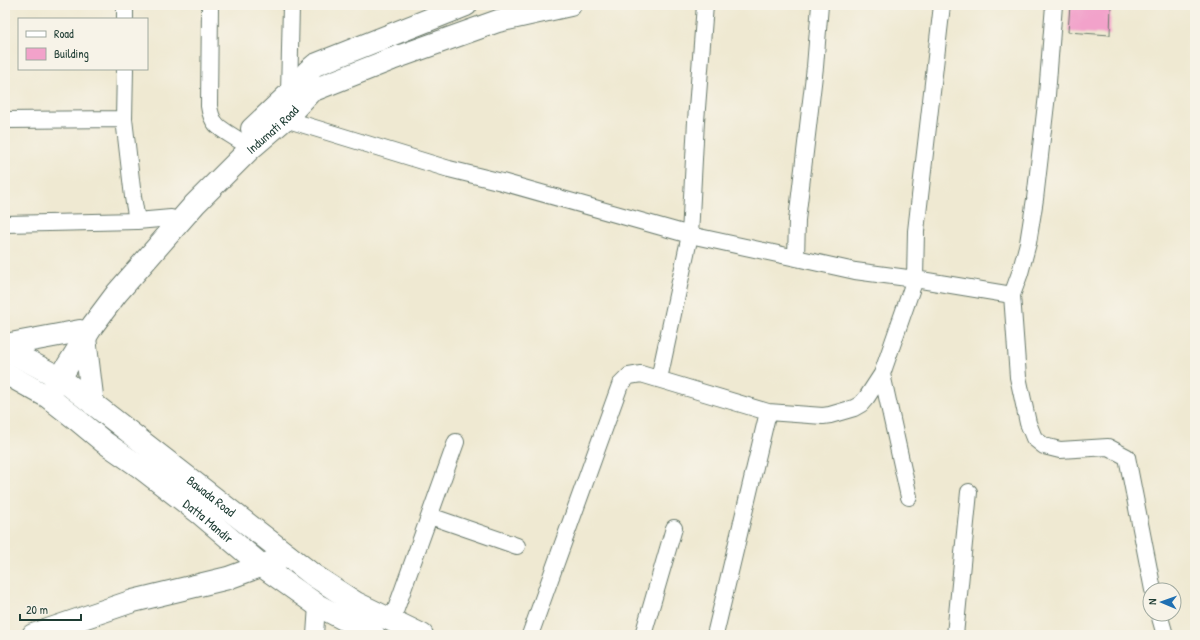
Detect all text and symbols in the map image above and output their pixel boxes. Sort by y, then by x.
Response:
legend [18,18,148,70]
text: Road [54,25,74,42]
text: Building [54,45,89,62]
street label: Indumati Road [242,101,302,158]
street label: Bawada Road [183,471,240,521]
street label: Datta Mandir [180,495,237,547]
north arrow [1142,582,1182,622]
scale bar [20,596,81,622]
text: N [1145,598,1159,605]
text: 20 m [26,601,48,618]

